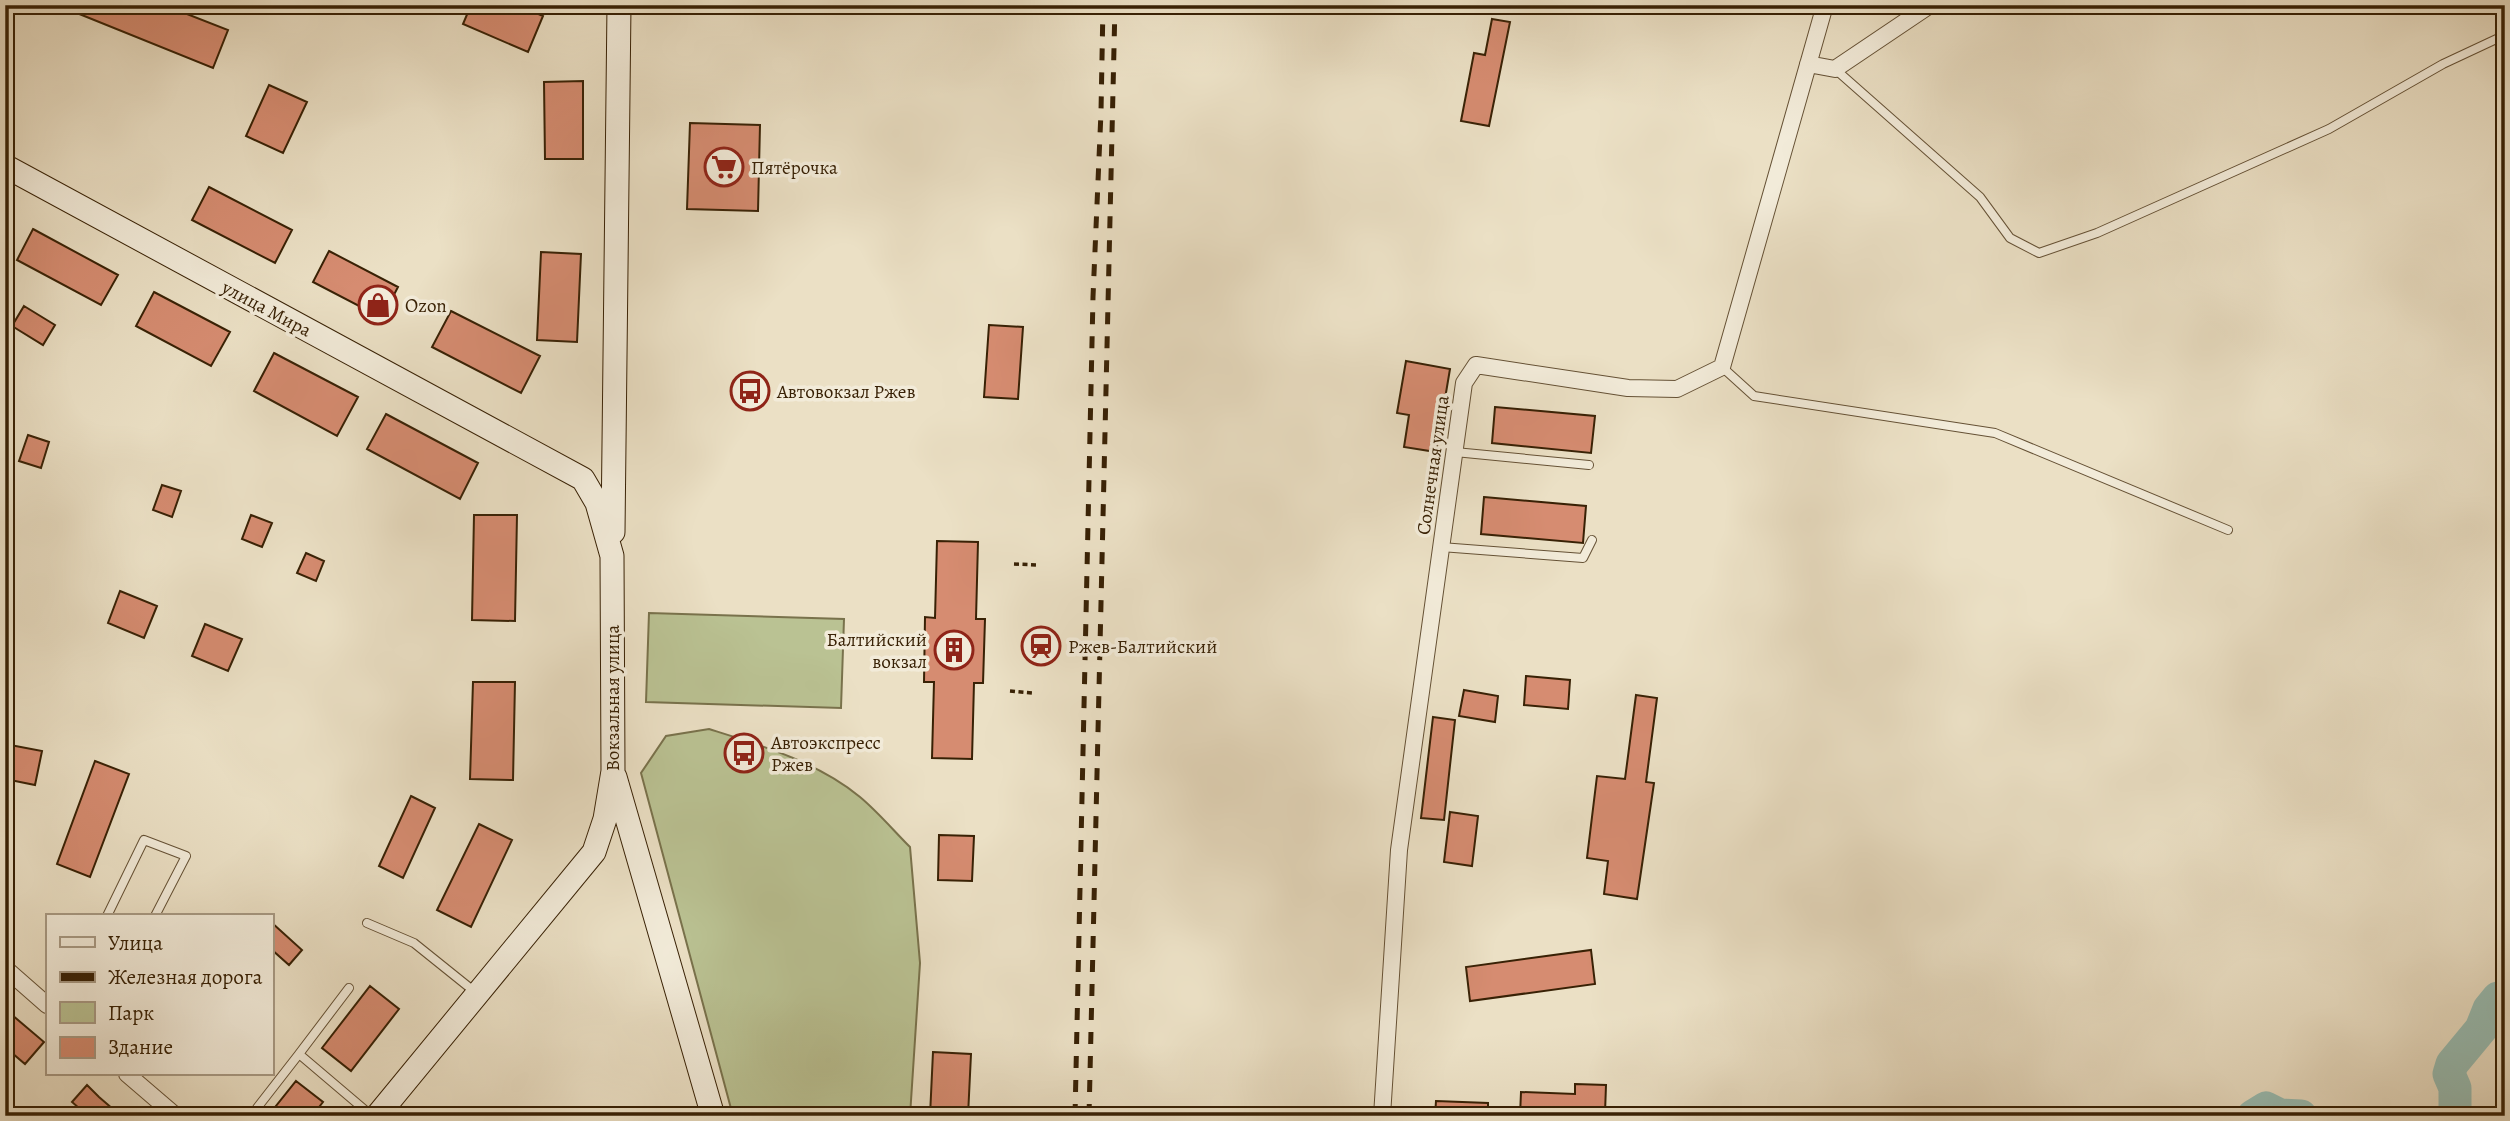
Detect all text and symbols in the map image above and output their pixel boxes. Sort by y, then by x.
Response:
supermarket icon: Пятёрочка [703,146,745,188]
place label: Пятёрочка [751,155,838,181]
street label: улица Мира [216,274,316,343]
shop icon: Ozon [357,284,399,326]
place label: Ozon [405,293,447,319]
bus stop icon: Автовокзал Ржев [729,370,771,412]
place label: Автовокзал Ржев [776,379,915,405]
street label: Солнечная улица [1410,393,1456,537]
street label: Вокзальная улица [600,624,626,771]
station icon: Ржев-Балтийский [1020,625,1062,667]
place label: Балтийский вокзал [826,627,927,675]
building icon: Балтийский вокзал [933,629,975,671]
place label: Ржев-Балтийский [1068,634,1217,660]
place label: Автоэкспресс Ржев [770,730,881,778]
bus stop icon: Автоэкспресс Ржев [723,732,765,774]
legend [46,914,273,1076]
text: Улица [108,929,163,957]
text: Железная дорога [108,963,263,991]
text: Парк [108,999,154,1027]
text: Здание [108,1033,173,1061]

